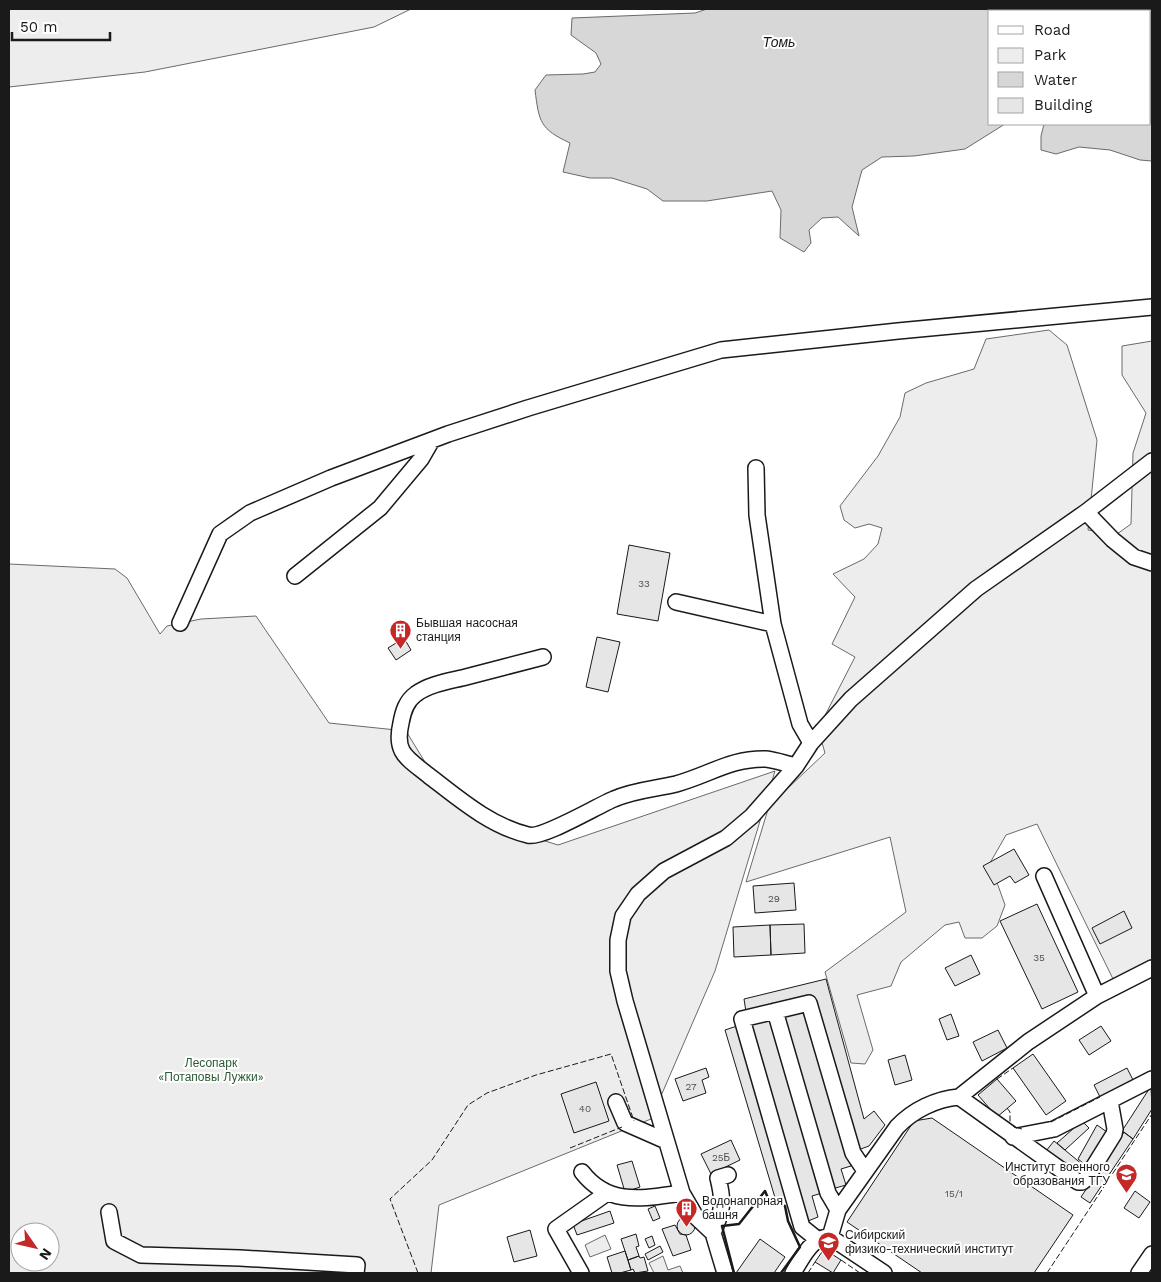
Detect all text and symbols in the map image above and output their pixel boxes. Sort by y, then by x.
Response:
scale bar [12,10,110,42]
legend [988,10,1151,125]
text: 50 m [20,18,57,36]
text: Road [1034,21,1071,39]
water label: Томь [763,34,795,50]
text: Park [1034,46,1067,64]
text: Water [1034,71,1077,89]
text: Building [1034,96,1092,114]
house number: 33 [638,578,650,589]
place label: Бывшая насосная станция [416,616,518,644]
building icon: Бывшая насосная станция [388,618,412,649]
house number: 29 [768,893,780,904]
house number: 35 [1033,952,1045,963]
park label: Лесопарк «Потаповы Лужки» [158,1056,264,1084]
house number: 27 [685,1081,697,1092]
house number: 40 [579,1103,591,1114]
house number: 25Б [712,1152,731,1163]
place label: Институт военного образования ТГУ [1005,1160,1110,1188]
school or university icon: Институт военного образования ТГУ [1114,1162,1138,1193]
house number: 15/1 [945,1188,963,1199]
place label: Водонапорная башня [702,1194,783,1222]
building icon: Водонапорная башня [674,1196,698,1227]
north arrow [10,1222,60,1272]
place label: Сибирский физико-технический институт [845,1228,1014,1256]
school or university icon: Сибирский физико-технический институт [817,1230,841,1261]
text: N [36,1245,55,1263]

